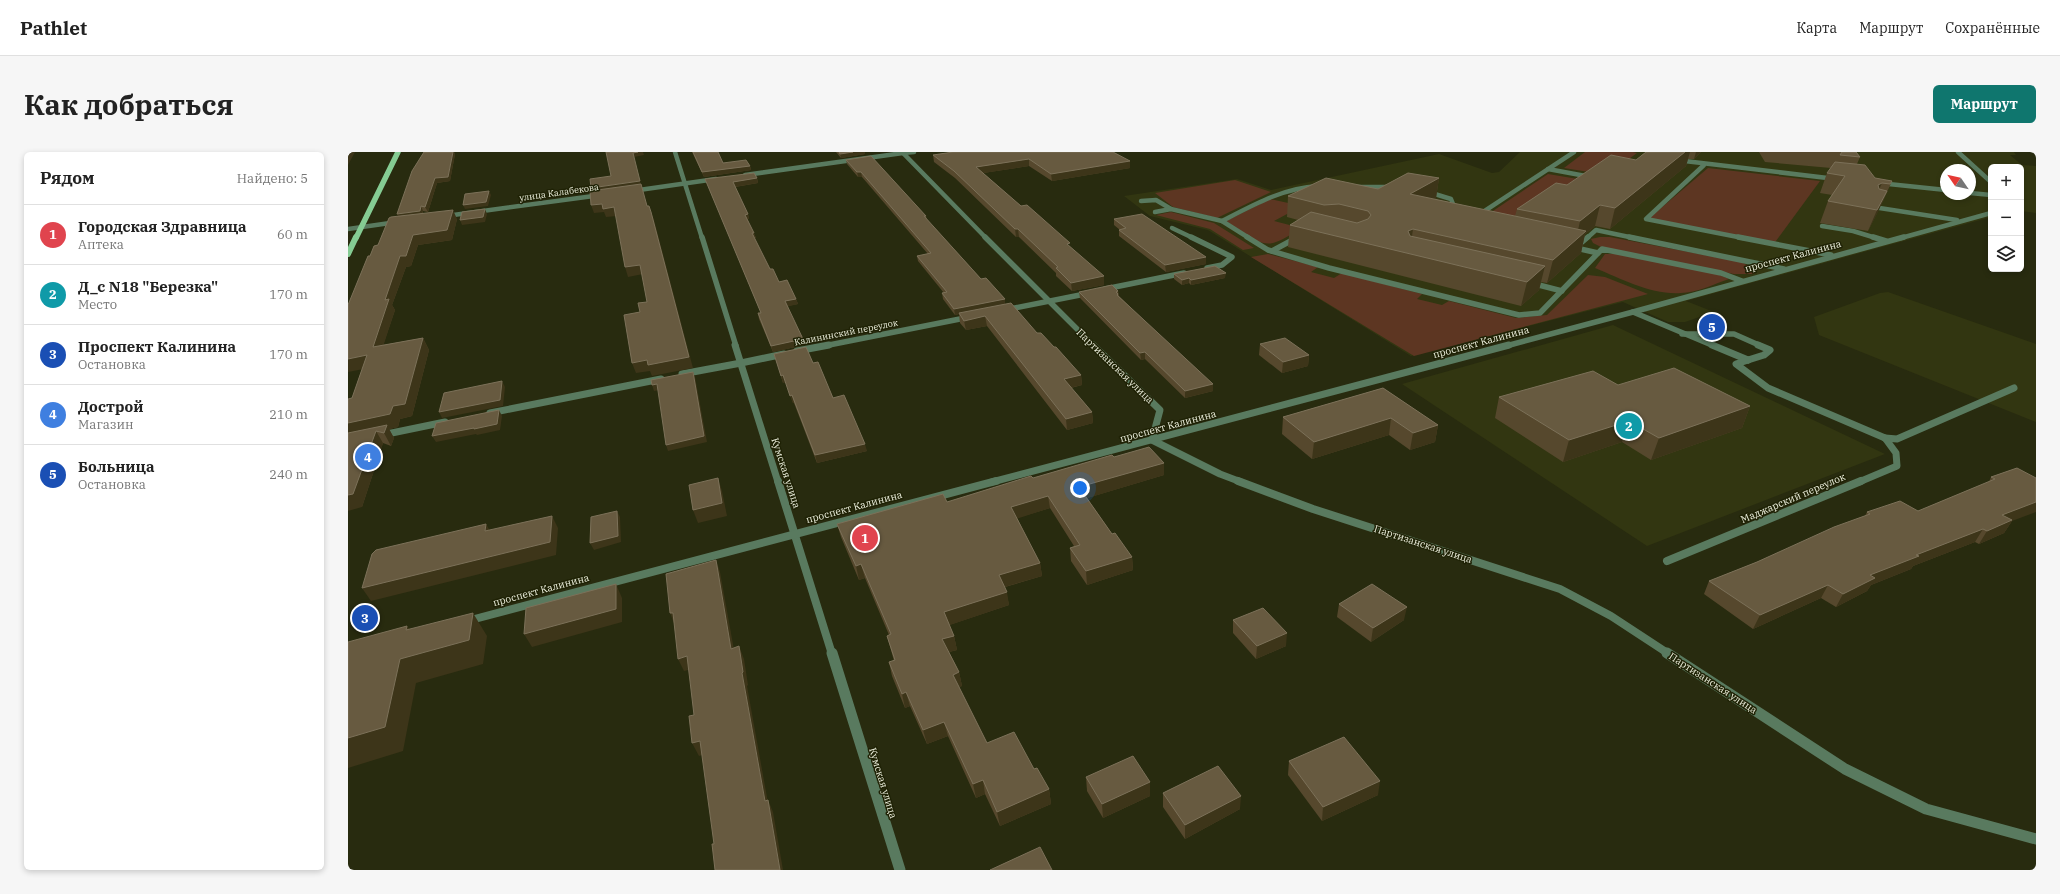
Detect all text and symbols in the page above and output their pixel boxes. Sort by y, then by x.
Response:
text: Pathlet [20,16,87,40]
text: Карта [1796,19,1837,37]
text: Маршрут [1859,19,1923,37]
text: Сохранённые [1945,19,2040,37]
button: Маршрут [1933,85,2036,123]
text: Как добраться [24,86,234,123]
north arrow [1940,164,1976,200]
map controls [1988,164,2024,272]
button: + [1988,164,2024,200]
text: Рядом [40,167,95,189]
text: Найдено: 5 [237,170,308,187]
street label: улица Калабекова [519,181,600,203]
button: − [1988,200,2024,236]
text: Городская Здравница [78,217,247,236]
text: 1 [49,226,57,243]
text: 60 m [277,226,308,243]
text: Аптека [78,236,124,253]
button: layers [1988,236,2024,272]
street label: проспект Калинина [1743,237,1843,275]
text: Д_с N18 "Березка" [78,277,218,296]
text: 2 [49,286,57,303]
text: 170 m [269,286,308,303]
text: Место [78,296,117,313]
pin: 5 [1699,312,1725,342]
street label: Калининский переулок [793,316,900,347]
street label: проспект Калинина [1431,323,1531,361]
street label: Партизанская улица [1074,326,1157,407]
text: Проспект Калинина [78,337,236,356]
text: 3 [49,346,57,363]
text: 170 m [269,346,308,363]
text: Остановка [78,356,146,373]
text: Дострой [78,397,144,416]
text: 4 [49,406,57,423]
text: 210 m [269,406,308,423]
street label: проспект Калинина [1118,407,1218,445]
pin: 2 [1616,411,1642,441]
text: Магазин [78,416,134,433]
street label: Кумская улица [768,436,804,510]
pin: 4 [355,442,381,472]
text: Больница [78,457,155,476]
text: 5 [49,466,57,483]
text: 240 m [269,466,308,483]
street label: Маджарский переулок [1739,470,1847,526]
text: Остановка [78,476,146,493]
your location [1070,478,1090,498]
street label: проспект Калинина [804,488,904,526]
street label: Партизанская улица [1372,522,1474,566]
pin: 1 [852,523,878,553]
street label: проспект Калинина [491,571,591,609]
pin: 3 [352,603,378,633]
street label: Партизанская улица [1666,650,1760,717]
street label: Кумская улица [866,746,900,821]

